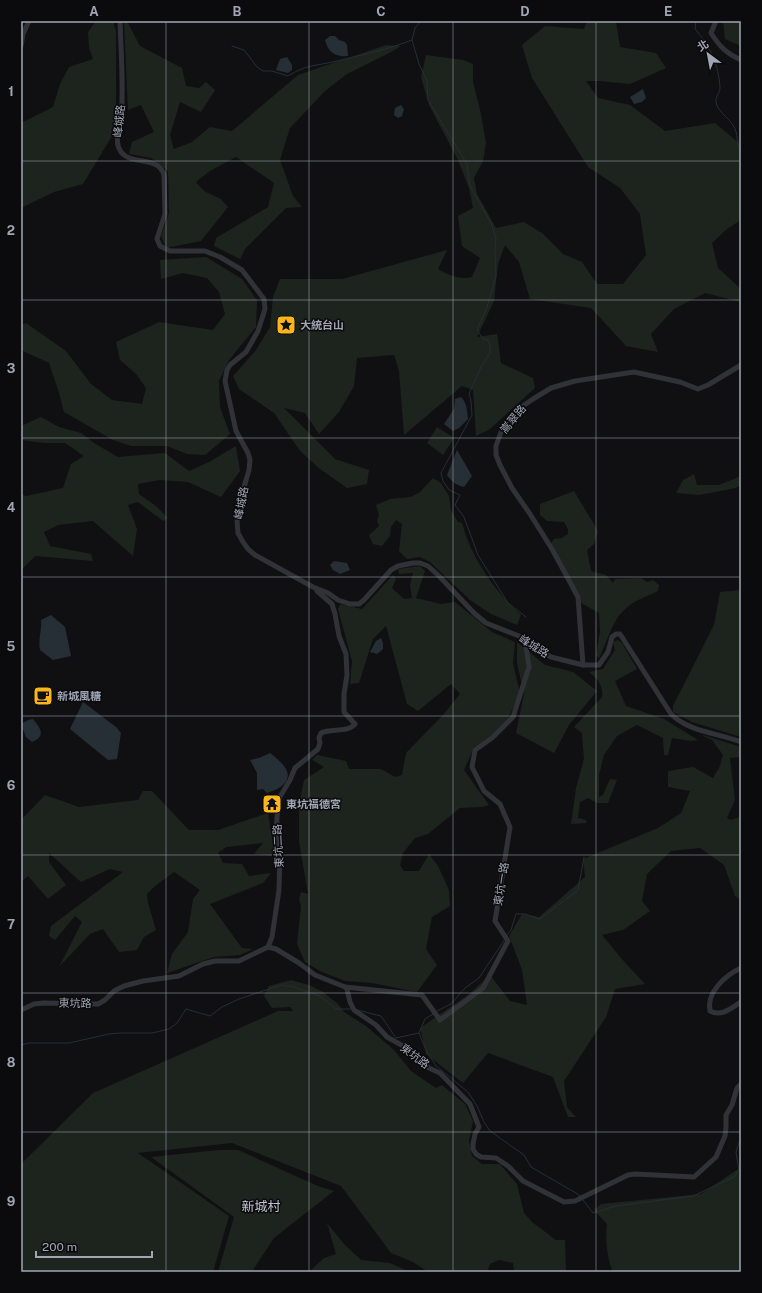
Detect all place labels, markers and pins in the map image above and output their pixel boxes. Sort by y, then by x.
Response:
place icon: 大統台山 [275,314,297,336]
place label: 大統台山 [300,319,344,331]
cafe icon: 新城風糖 [32,685,54,707]
place label: 新城風糖 [57,690,101,702]
temple icon: 東坑福德宮 [261,793,283,815]
place label: 東坑福德宮 [286,798,341,810]

